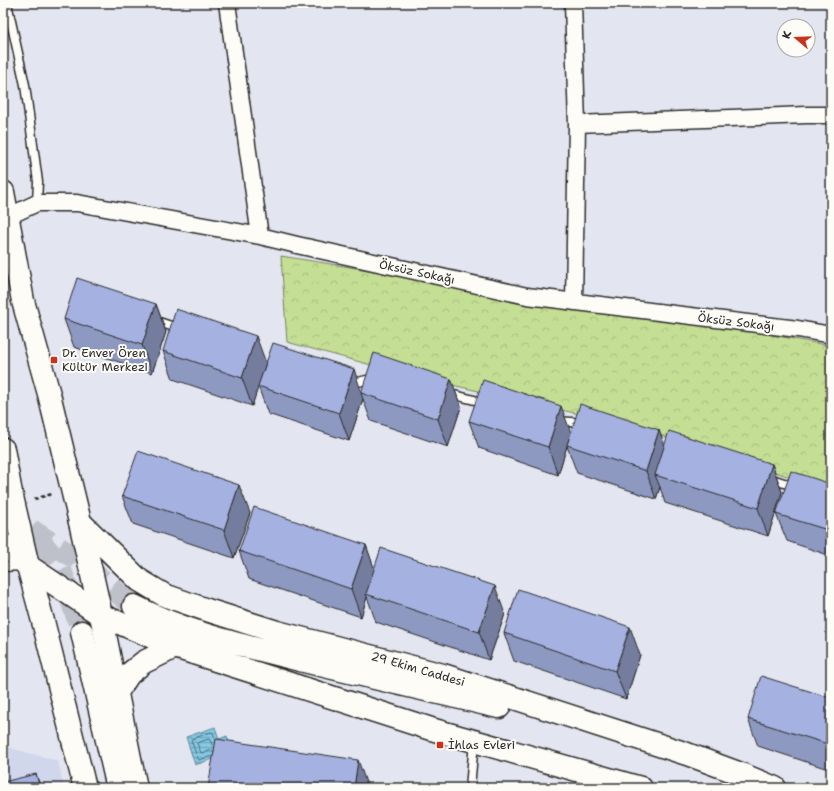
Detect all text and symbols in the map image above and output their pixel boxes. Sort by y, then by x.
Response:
north arrow [776,18,816,58]
text: K [779,28,795,41]
street label: Öksüz Sokağı [378,256,456,288]
street label: Öksüz Sokağı [697,309,775,335]
place label: Dr. Enver Ören Kültür Merkezi [62,345,148,375]
marker: Dr. Enver Ören Kültür Merkezi [49,355,59,365]
street label: 29 Ekim Caddesi [369,648,467,690]
place label: İhlas Evleri [448,737,515,753]
marker: İhlas Evleri [435,740,445,750]

